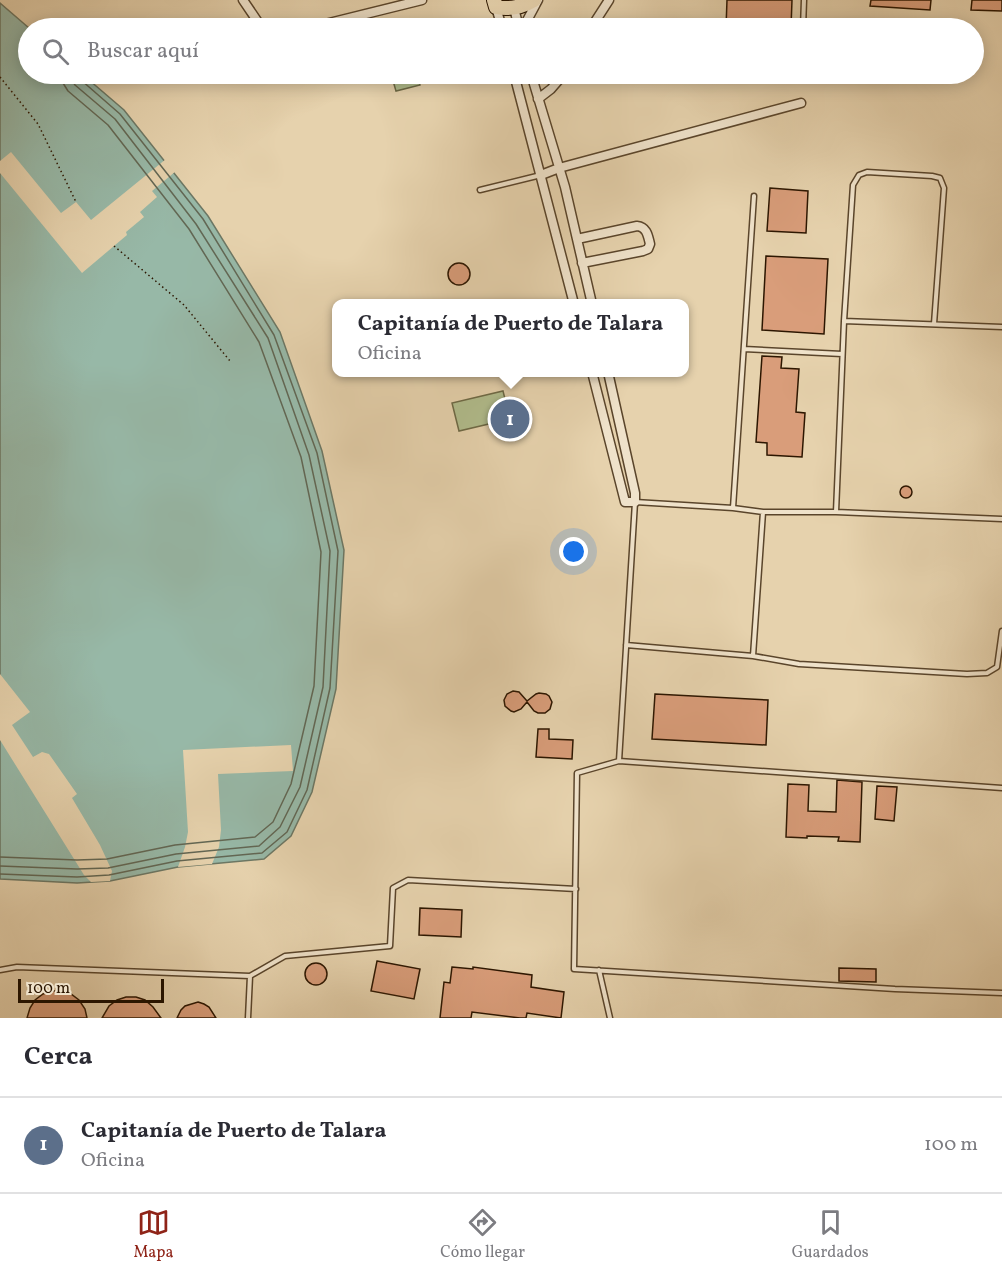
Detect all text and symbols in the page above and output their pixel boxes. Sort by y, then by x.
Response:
search box [18,18,984,84]
icon: search [39,35,72,68]
text: Buscar aquí [87,36,199,67]
popup [332,299,689,377]
text: Capitanía de Puerto de Talara [358,309,663,340]
text: Oficina [358,340,422,368]
pin: 1 [490,396,530,442]
your location [559,537,588,566]
scale bar [18,976,164,1004]
text: 100 m [27,978,70,1000]
text: Cerca [24,1039,93,1075]
text: Capitanía de Puerto de Talara [81,1116,387,1147]
text: 1 [39,1131,48,1159]
text: 100 m [924,1131,978,1159]
text: Oficina [81,1147,145,1175]
tab: Mapa [133,1206,173,1264]
tab: Cómo llegar [440,1206,525,1264]
tab: Guardados [792,1206,869,1264]

